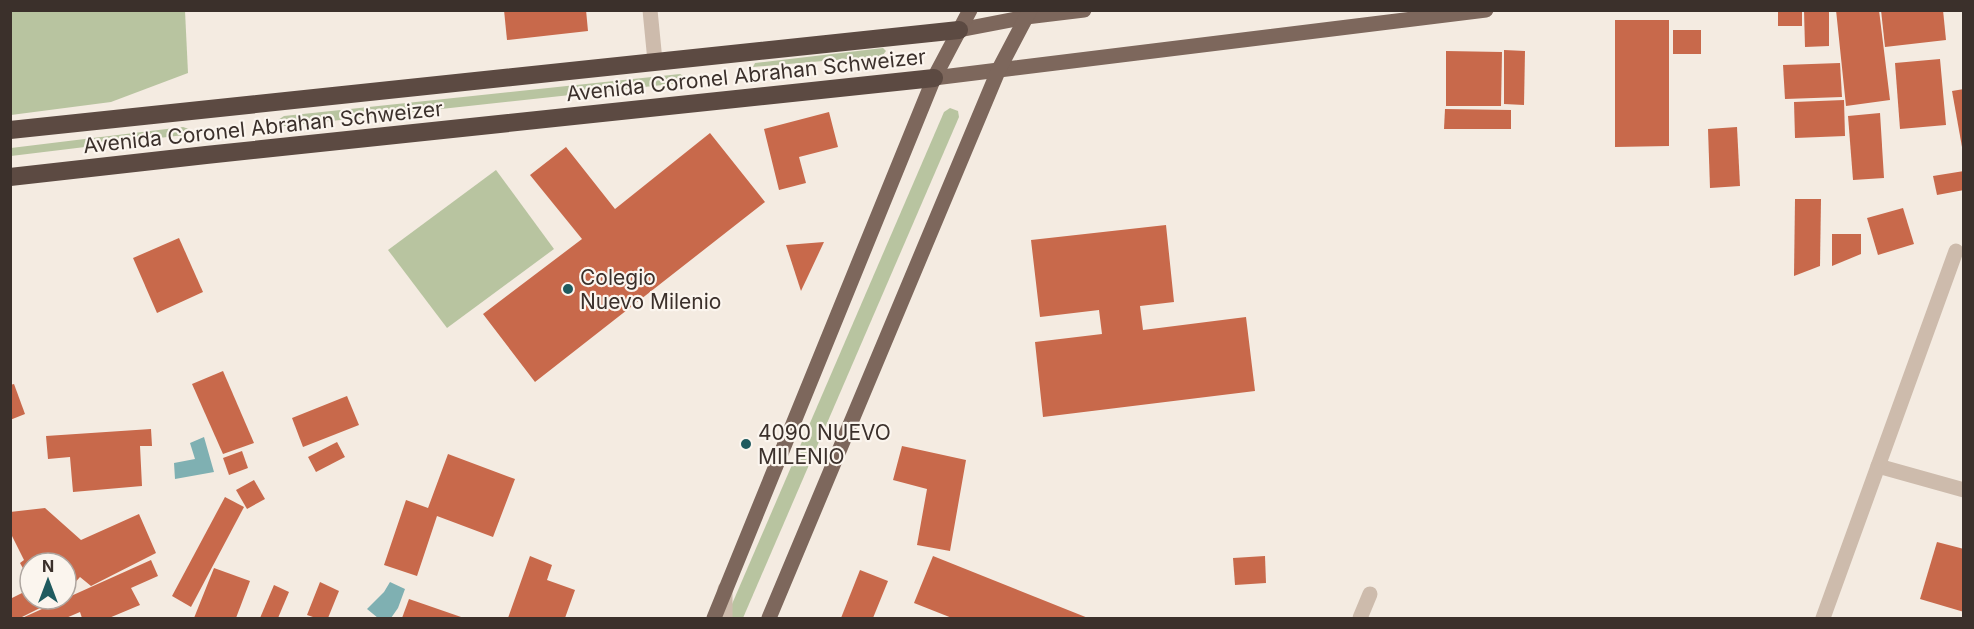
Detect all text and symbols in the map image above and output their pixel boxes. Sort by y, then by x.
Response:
street label: Avenida Coronel Abrahan Schweizer [565,44,927,106]
street label: Avenida Coronel Abrahan Schweizer [82,96,444,158]
place label: Colegio Nuevo Milenio [580,265,721,314]
marker: Colegio Nuevo Milenio [561,282,575,296]
place label: 4090 NUEVO MILENIO [758,420,891,469]
marker: 4090 NUEVO MILENIO [739,437,753,451]
north arrow [18,551,78,611]
text: N [42,556,54,576]

